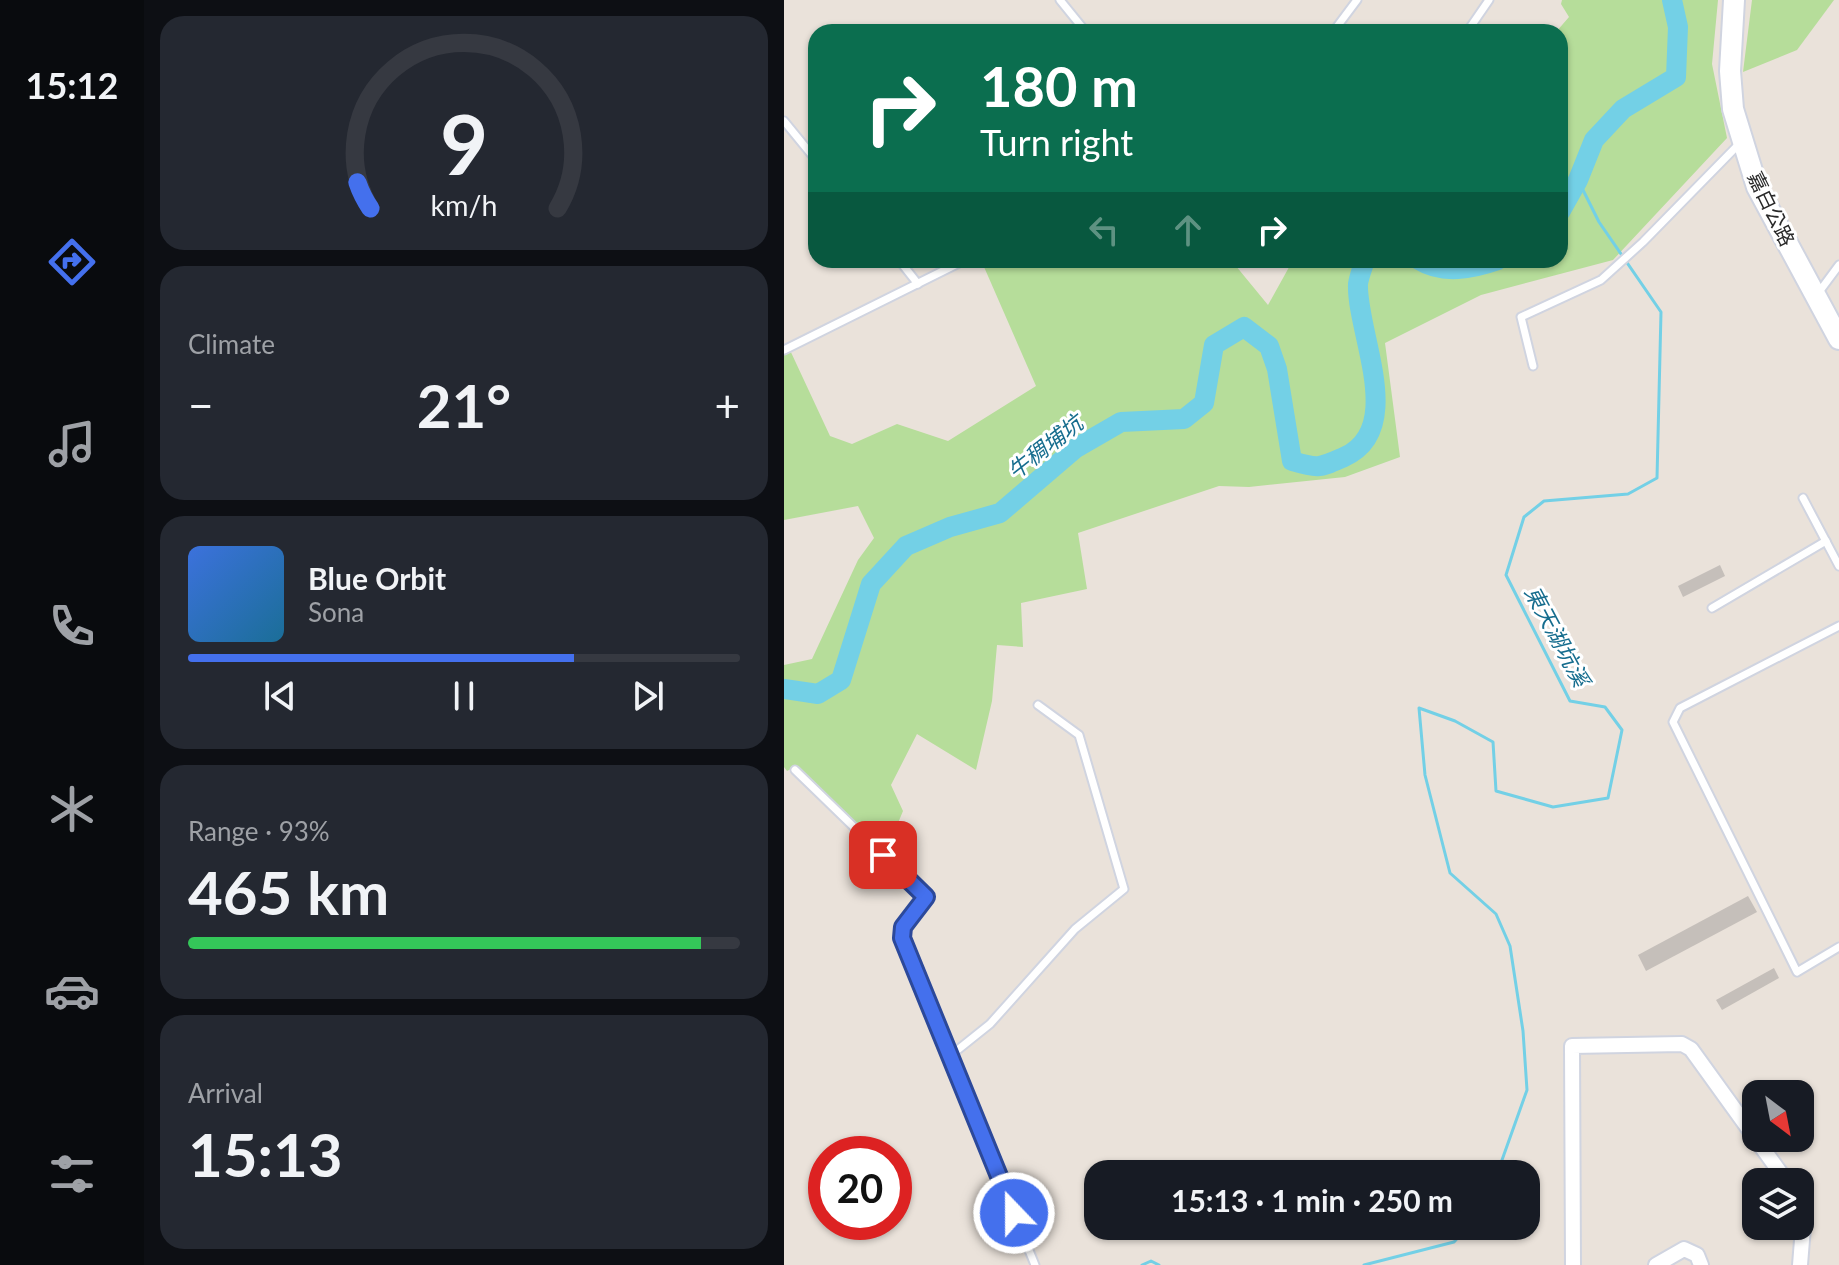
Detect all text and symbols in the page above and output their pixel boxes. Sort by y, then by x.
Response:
text: 180 m [980,52,1138,119]
icon: right [848,56,952,160]
text: 15:12 [26,63,118,107]
text: 9 [440,92,488,192]
text: Turn right [980,120,1133,164]
street label: 嘉白公路 [1744,167,1800,250]
text: km/h [431,188,497,222]
icon: left [1082,208,1126,252]
icon: ahead [1166,208,1210,252]
icon: right [1250,208,1294,252]
icon: directions [44,234,100,290]
text: Climate [188,328,275,360]
text: 21° [417,369,511,441]
text: − [188,379,214,431]
text: + [714,379,740,431]
water label: 牛稠埔坑 [1002,407,1090,484]
icon: music [44,416,100,472]
text: Blue Orbit [308,560,446,596]
water label: 東天湖坑溪 [1520,581,1597,693]
text: Sona [308,596,364,628]
icon: phone [44,598,100,654]
icon: previous [258,674,302,718]
icon: pause [442,674,486,718]
icon: next [626,674,670,718]
icon: climate [44,781,100,837]
text: Range · 93% [188,815,330,847]
pin [849,821,917,889]
icon: arrive [861,833,905,877]
text: 465 km [188,856,389,928]
icon: car [44,963,100,1019]
text: Arrival [188,1077,263,1109]
north arrow [1742,1080,1814,1152]
map controls [1742,1080,1814,1240]
text: 15:13 [188,1118,343,1190]
speed limit sign: 20 [808,1136,912,1240]
icon: filters [44,1146,100,1202]
button: layers [1742,1168,1814,1240]
position arrow [972,1171,1056,1255]
text: 15:13 · 1 min · 250 m [1171,1182,1453,1218]

